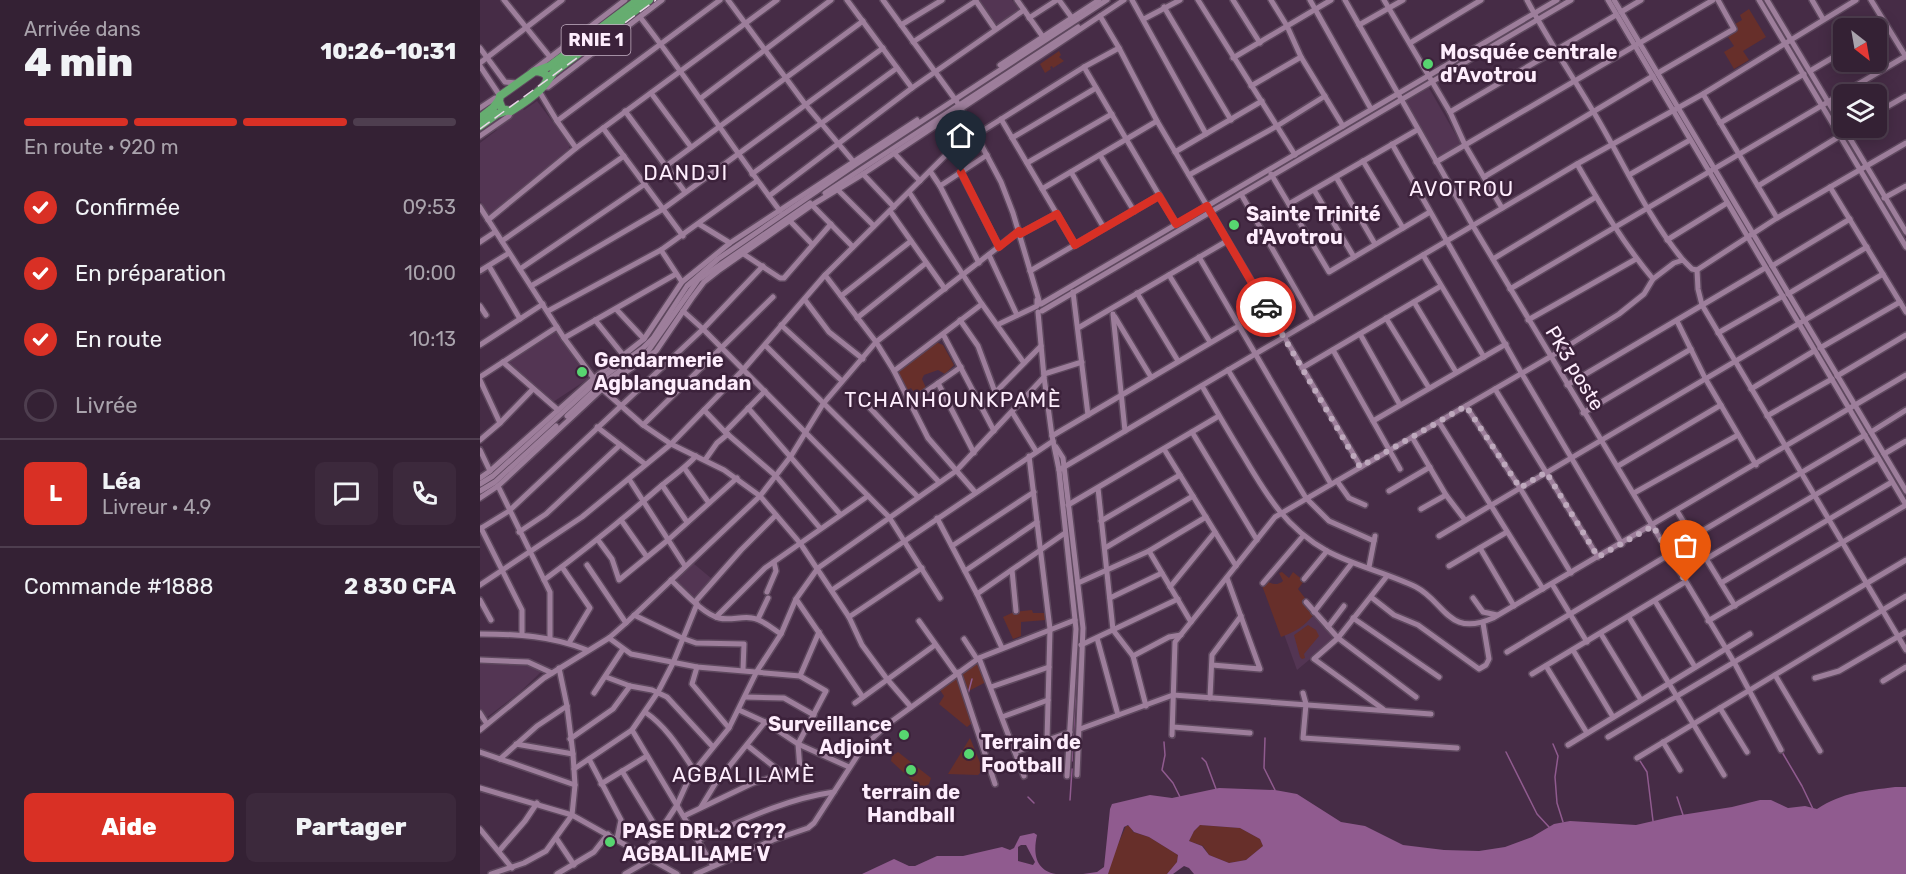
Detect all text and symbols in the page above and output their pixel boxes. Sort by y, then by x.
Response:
text: Arrivée dans [24,17,141,41]
north arrow [1833,18,1887,72]
map controls [1833,18,1887,138]
road number: RNIE 1 [562,25,630,55]
text: 10:26–10:31 [321,38,456,65]
text: 4 min [24,40,133,86]
place label: Mosquée centrale d'Avotrou [1440,40,1617,87]
marker: Mosquée centrale d'Avotrou [1421,57,1435,71]
button: layers [1833,84,1887,138]
pin [935,110,986,172]
icon: home [944,119,977,152]
text: En route · 920 m [24,135,178,159]
district label: DANDJI [643,160,729,185]
district label: AVOTROU [1409,176,1515,201]
icon: check [24,191,57,224]
text: Confirmée [75,194,180,221]
text: 09:53 [402,195,456,219]
place label: Sainte Trinité d'Avotrou [1246,202,1381,249]
marker: Sainte Trinité d'Avotrou [1227,218,1241,232]
icon: check [24,257,57,290]
text: En préparation [75,260,226,287]
text: 10:00 [404,261,456,285]
courier [1236,277,1296,337]
icon: car [1250,291,1283,324]
street label: PK3 poste [1540,321,1610,415]
icon: check [24,323,57,356]
text: En route [75,326,162,353]
text: 10:13 [409,327,456,351]
place label: Gendarmerie Agblanguandan [594,348,751,395]
marker: Gendarmerie Agblanguandan [575,365,589,379]
district label: TCHANHOUNKPAMÈ [844,387,1062,412]
text: Livrée [75,392,138,419]
button: chat [315,462,378,525]
button: phone [393,462,456,525]
text: Léa [102,468,141,495]
text: L [49,480,62,507]
text: Livreur · 4.9 [102,495,211,519]
pin [1660,520,1711,582]
icon: bag [1669,529,1702,562]
text: Commande #1888 [24,573,213,600]
text: 2 830 CFA [344,573,456,600]
place label: Surveillance Adjoint [768,712,892,759]
marker: Surveillance Adjoint [897,728,911,742]
place label: Terrain de Football [981,730,1081,777]
marker: Terrain de Football [962,747,976,761]
district label: AGBALILAMÈ [672,762,816,787]
marker: terrain de Handball [904,763,918,777]
place label: terrain de Handball [862,780,960,827]
button: Aide [24,793,234,862]
button: Partager [246,793,456,862]
place label: PASE DRL2 C??? AGBALILAME V [622,819,786,866]
marker: PASE DRL2 C??? AGBALILAME V [603,835,617,849]

